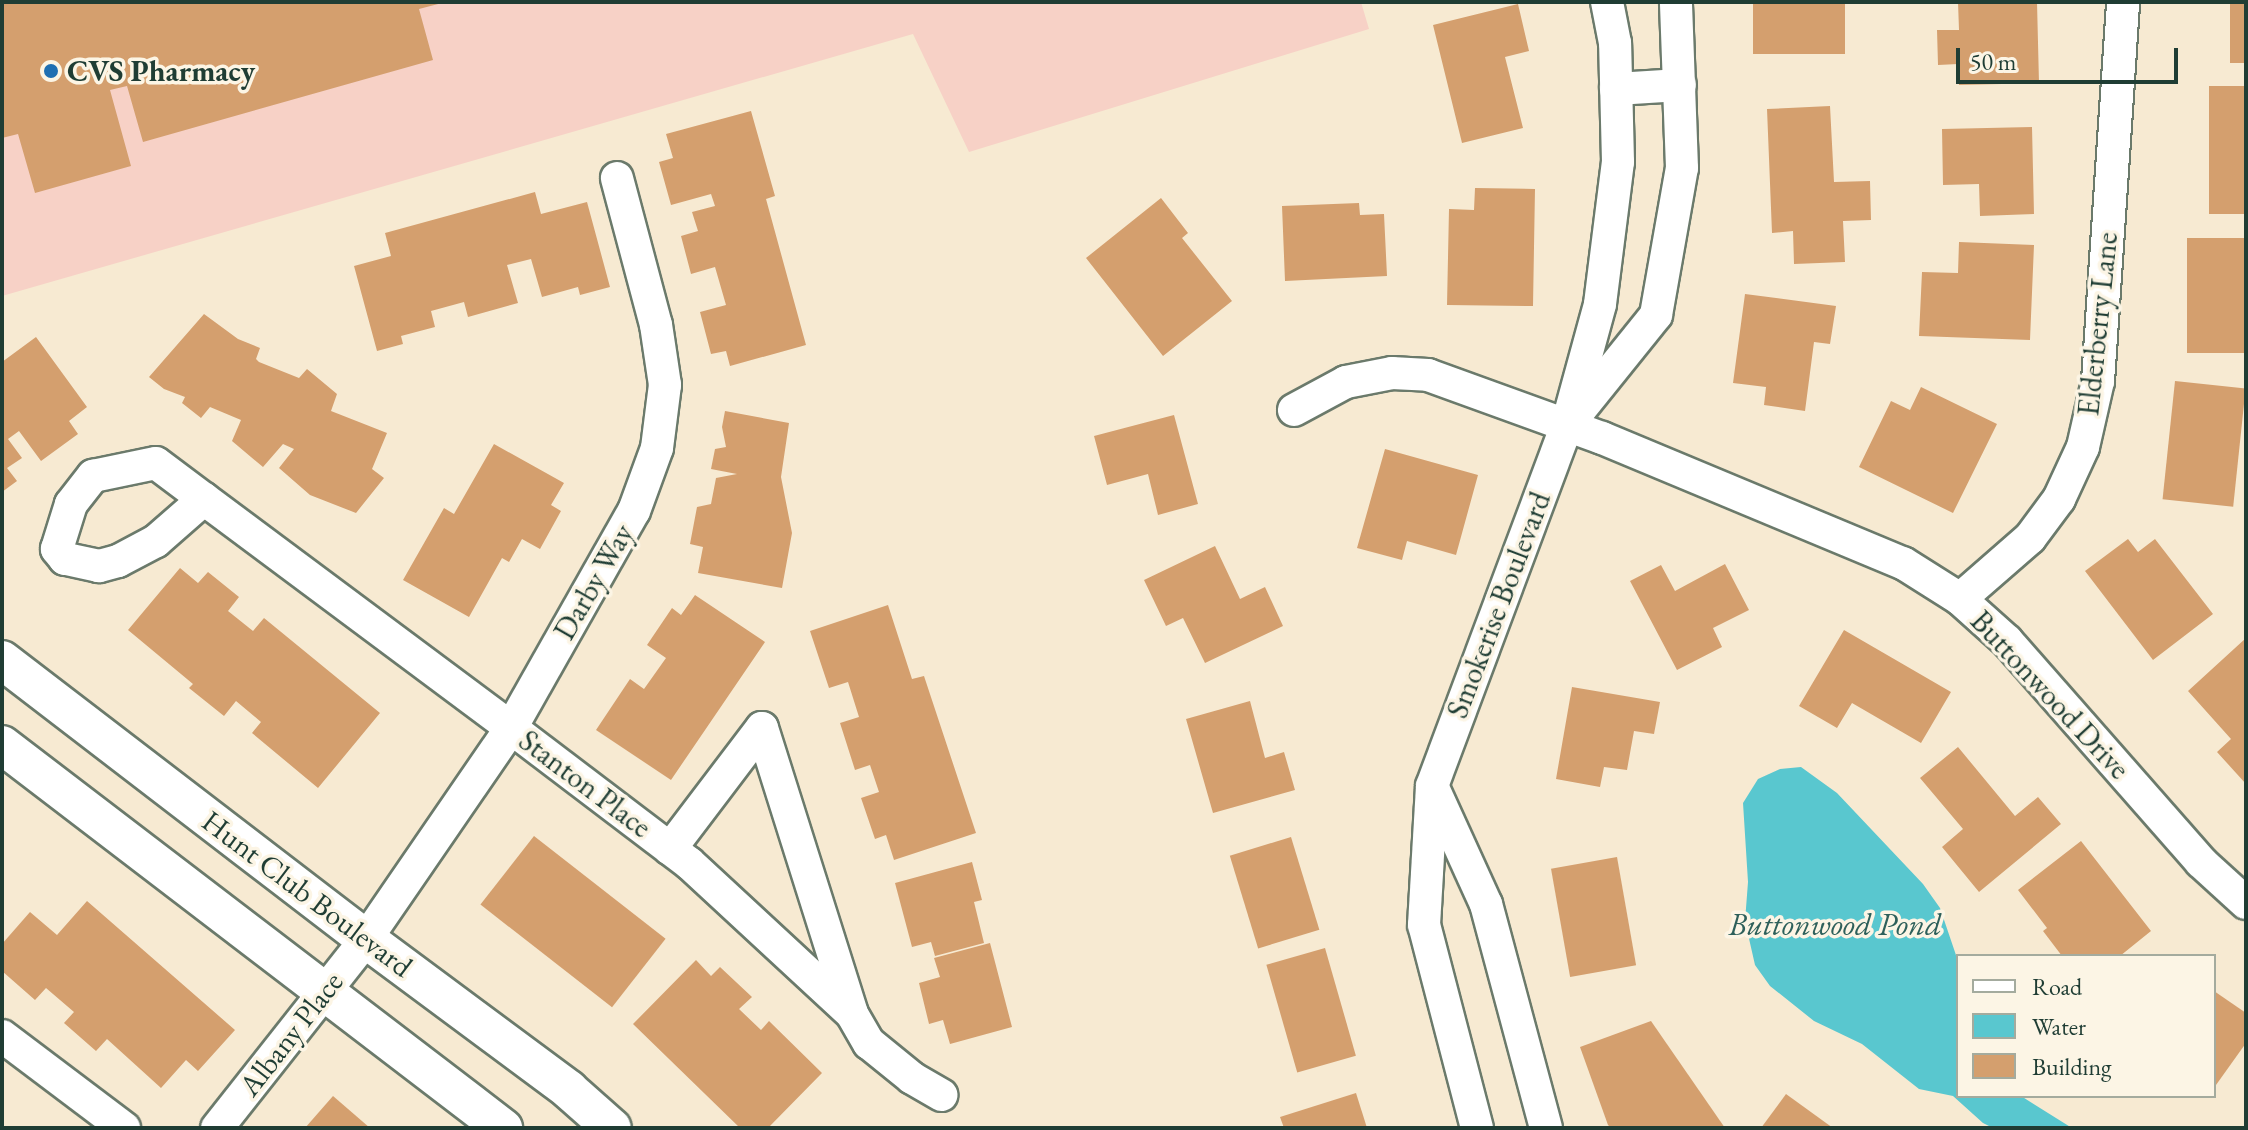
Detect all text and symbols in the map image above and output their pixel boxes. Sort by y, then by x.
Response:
scale bar [1960,32,2182,82]
text: 50 m [1970,46,2017,77]
place label: CVS Pharmacy [67,53,255,89]
marker: CVS Pharmacy [42,62,60,80]
street label: Elderberry Lane [2070,230,2126,418]
street label: Smokerise Boulevard [1439,487,1559,723]
street label: Darby Way [546,518,642,646]
street label: Buttonwood Drive [1963,603,2137,787]
street label: Stanton Place [512,723,658,845]
street label: Hunt Club Boulevard [195,803,419,985]
water label: Buttonwood Pond [1728,905,1942,943]
legend [1956,954,2216,1098]
street label: Albany Place [231,965,351,1103]
text: Road [2032,971,2082,1002]
text: Water [2032,1011,2086,1042]
text: Building [2032,1051,2112,1082]

